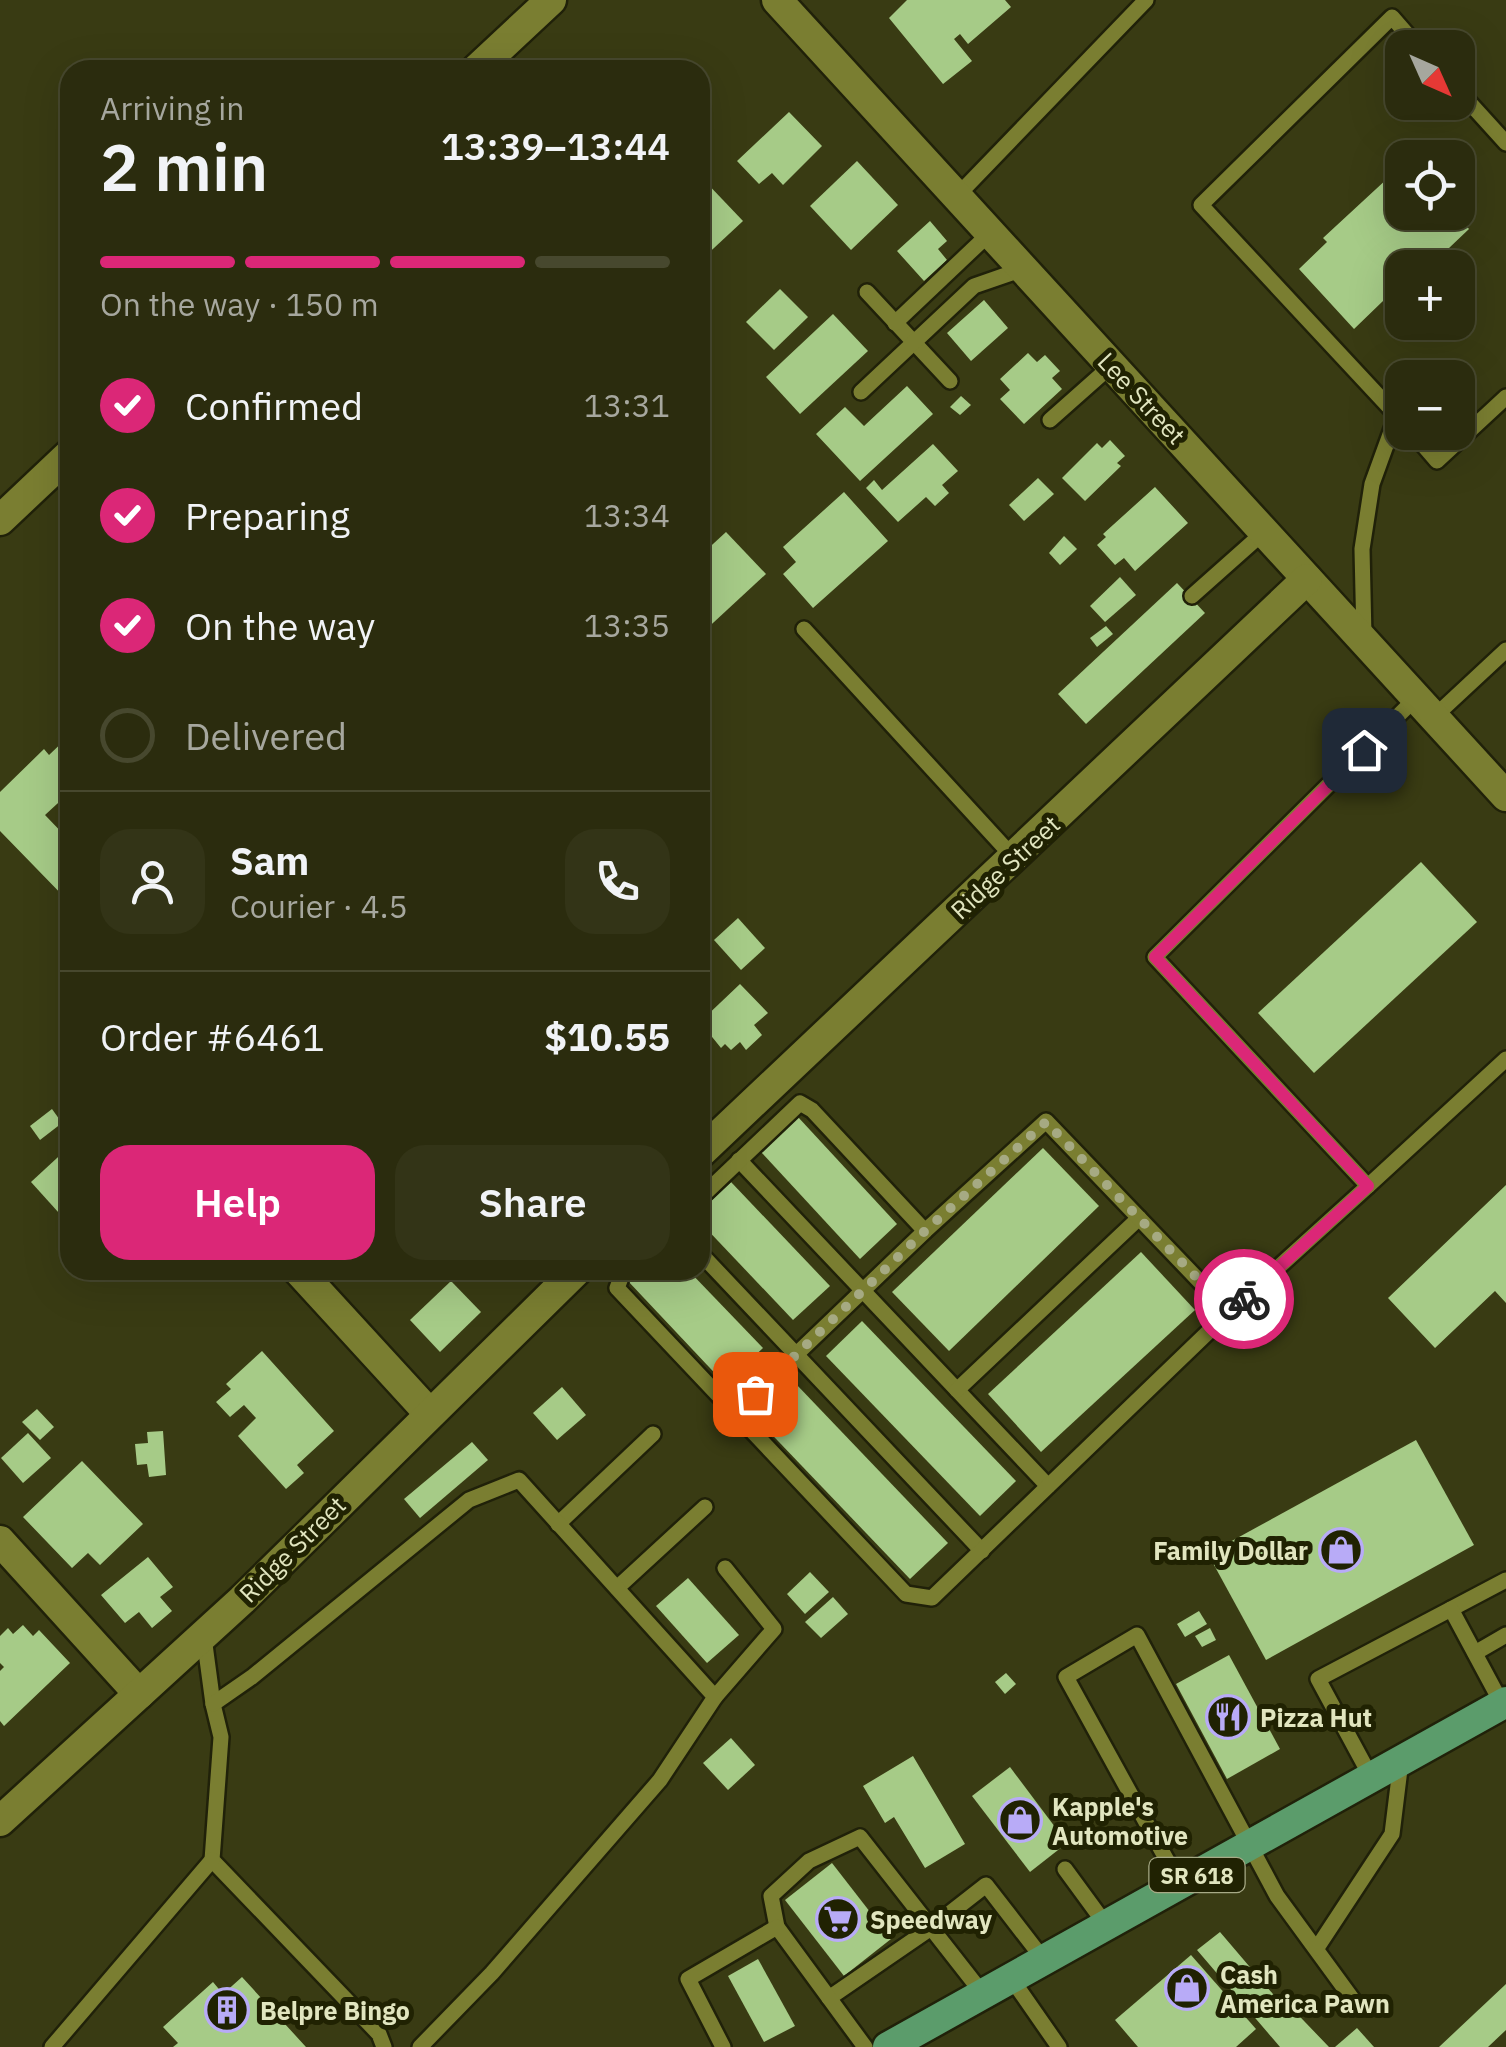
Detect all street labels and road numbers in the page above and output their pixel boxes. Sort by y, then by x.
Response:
street label: Lee Street [1091,345,1193,451]
street label: Ridge Street [943,808,1067,926]
street label: Ridge Street [232,1489,352,1609]
road number: SR 618 [1150,1858,1244,1892]

